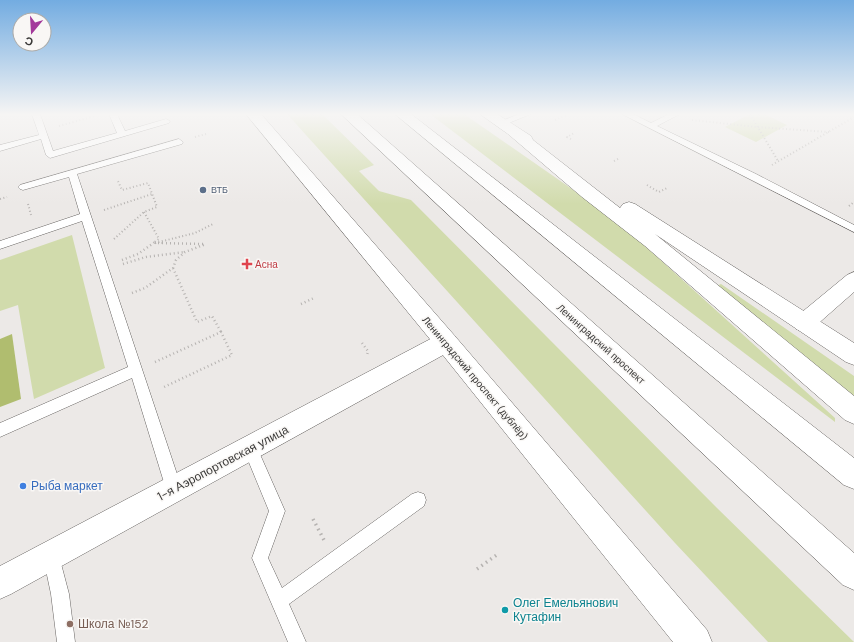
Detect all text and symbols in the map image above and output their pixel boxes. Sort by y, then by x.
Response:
north arrow [12,12,52,52]
text: С [23,34,35,49]
place label: ВТБ [211,184,228,196]
marker: ВТБ [198,185,208,195]
place label: Асна [255,258,278,271]
marker: Асна [242,259,252,269]
street label: Ленинградский проспект [554,301,648,387]
street label: Ленинградский проспект (дублёр) [419,314,531,443]
street label: 1-я Аэропортовская улица [155,421,292,504]
place label: Рыба маркет [31,478,103,494]
marker: Рыба маркет [18,481,28,491]
place label: Олег Емельянович Кутафин [513,595,618,625]
marker: Олег Емельянович Кутафин [500,605,510,615]
place label: Школа №152 [78,616,148,632]
marker: Школа №152 [65,619,75,629]

